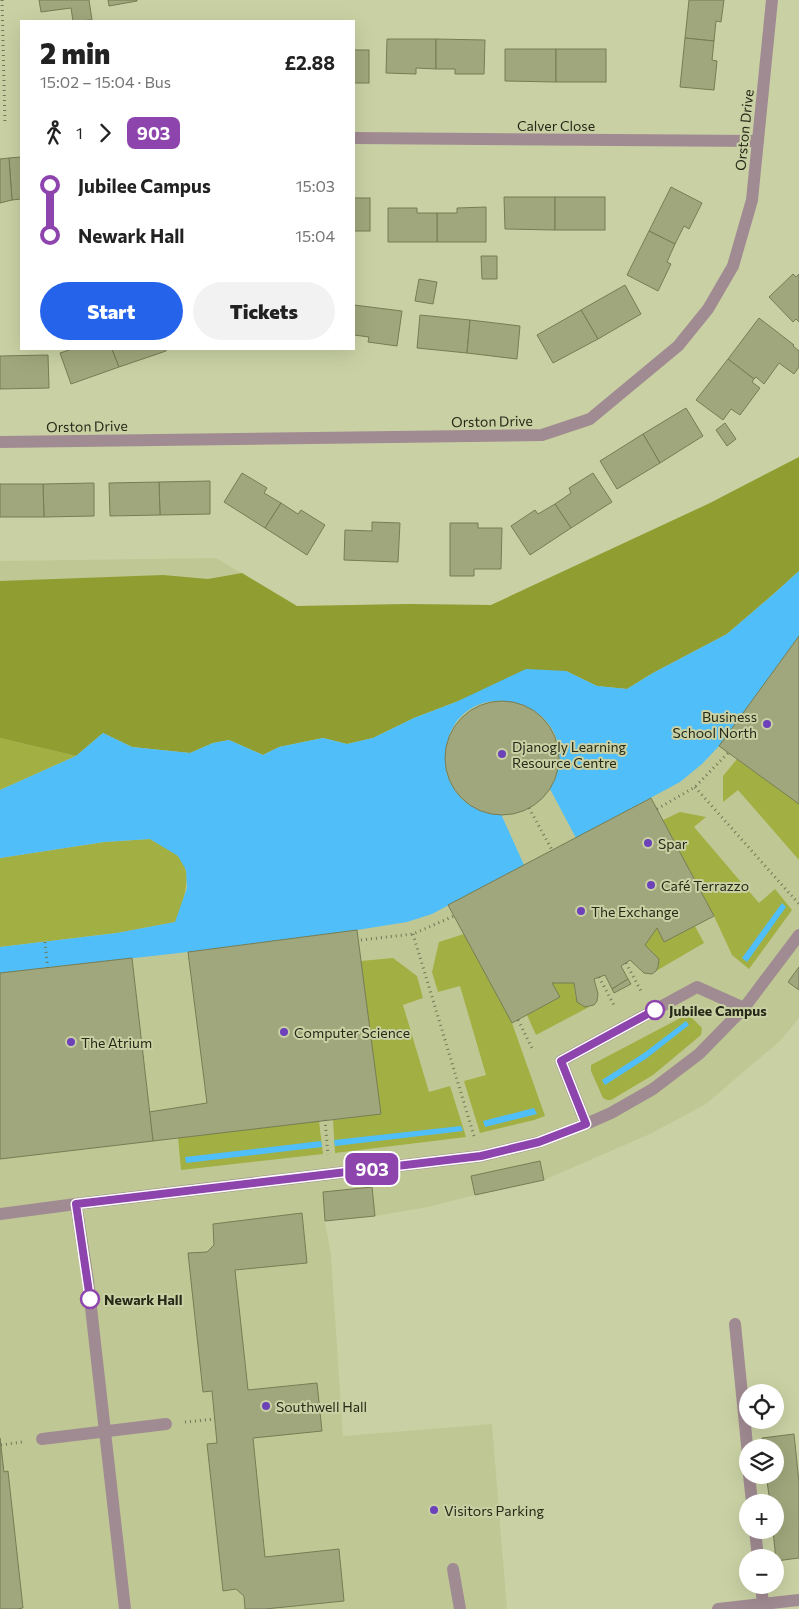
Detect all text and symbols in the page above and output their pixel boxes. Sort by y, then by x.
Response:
text: 2 min [40,36,110,70]
text: £2.88 [284,51,335,74]
text: 15:02 – 15:04 · Bus [40,72,171,91]
street label: Orston Drive [731,89,757,171]
street label: Calver Close [517,117,595,134]
icon: walk [40,119,68,147]
icon: forward [91,119,119,147]
text: 903 [137,122,170,144]
text: 1 [76,123,83,142]
text: Jubilee Campus [78,174,211,197]
text: 15:03 [296,176,335,195]
text: Newark Hall [78,224,185,247]
text: 15:04 [295,226,335,245]
button: Start [40,282,183,340]
button: Tickets [193,282,335,340]
street label: Orston Drive [451,412,533,430]
street label: Orston Drive [46,417,128,435]
place label: Business School North [673,708,757,741]
marker: Business School North [761,718,773,730]
place label: Djanogly Learning Resource Centre [512,738,627,771]
marker: Djanogly Learning Resource Centre [496,748,508,760]
place label: Spar [658,835,688,852]
marker: Spar [642,837,654,849]
place label: Café Terrazzo [661,877,749,894]
marker: Café Terrazzo [645,879,657,891]
place label: The Exchange [591,903,679,920]
marker: The Exchange [575,905,587,917]
marker: Jubilee Campus [645,1000,665,1020]
place label: Jubilee Campus [669,1002,767,1019]
place label: Computer Science [294,1024,410,1041]
marker: Computer Science [278,1026,290,1038]
place label: The Atrium [81,1034,152,1051]
marker: The Atrium [65,1036,77,1048]
line badge: 903 [343,1153,401,1185]
text: 903 [355,1158,389,1180]
marker: Newark Hall [80,1289,100,1309]
place label: Newark Hall [104,1291,183,1308]
map controls [739,1384,784,1594]
button: locate [739,1384,784,1429]
place label: Southwell Hall [276,1398,367,1415]
marker: Southwell Hall [260,1400,272,1412]
button: layers [739,1439,784,1484]
button: + [739,1494,784,1539]
place label: Visitors Parking [444,1502,544,1519]
marker: Visitors Parking [428,1504,440,1516]
button: − [739,1549,784,1594]

